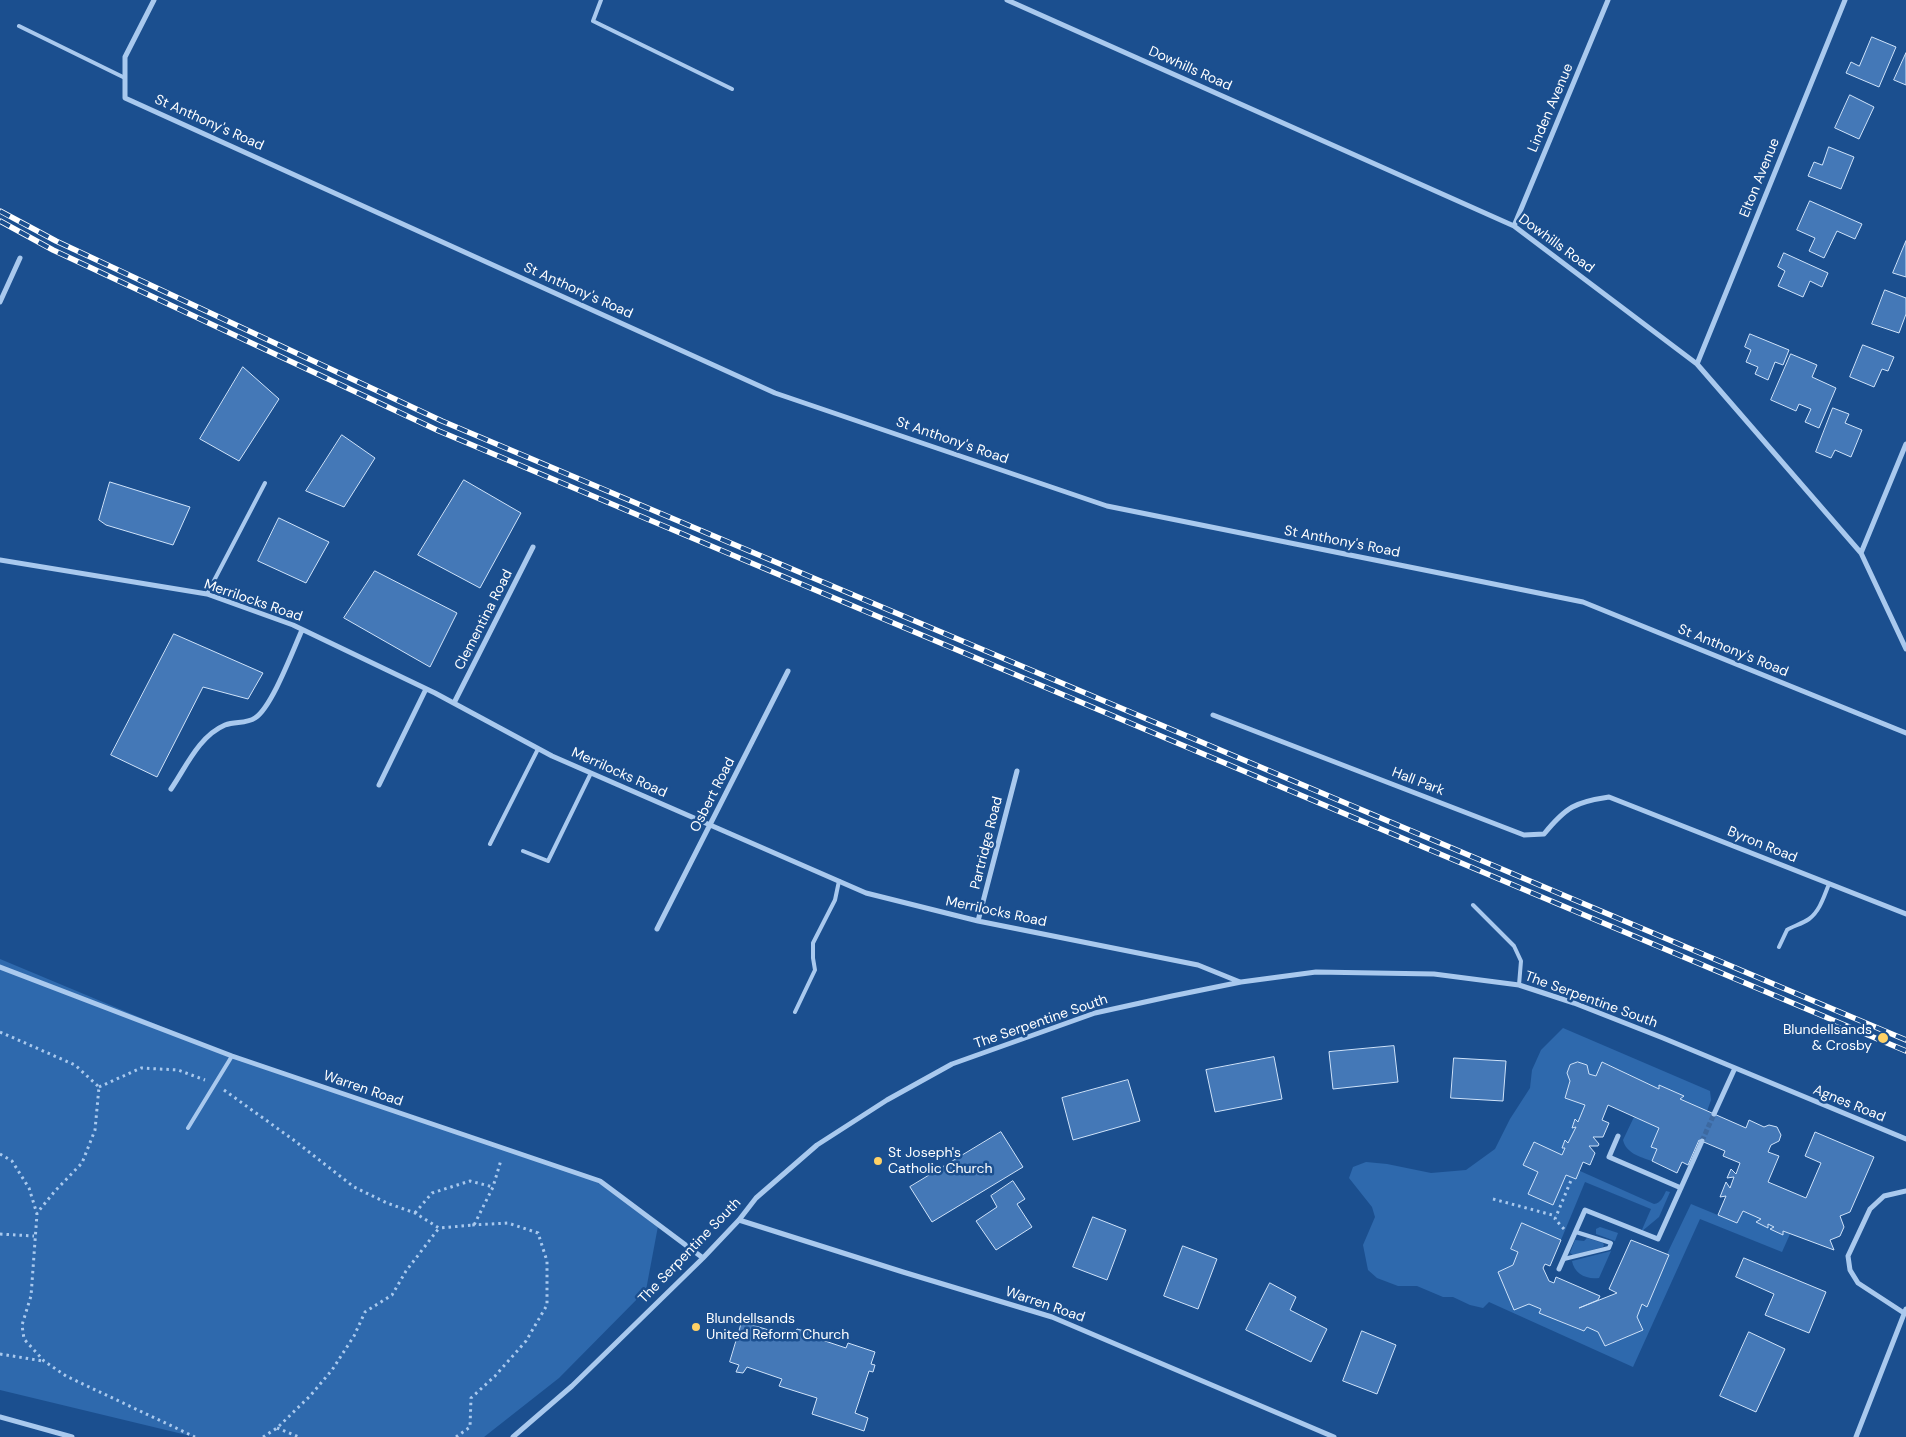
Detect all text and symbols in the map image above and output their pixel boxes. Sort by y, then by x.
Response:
street label: Dowhills Road [1146,43,1234,95]
street label: Linden Avenue [1525,61,1577,155]
street label: St Anthony's Road [152,91,266,155]
street label: Elton Avenue [1736,136,1784,220]
street label: Dowhills Road [1515,211,1597,277]
street label: St Anthony's Road [521,259,635,323]
street label: St Anthony's Road [894,414,1010,468]
street label: St Anthony's Road [1283,523,1401,561]
street label: Clementina Road [451,567,517,673]
street label: Merrilocks Road [202,576,304,626]
street label: St Anthony's Road [1675,621,1791,681]
street label: Merrilocks Road [569,744,669,802]
street label: Osbert Road [687,755,739,835]
street label: Hall Park [1389,764,1447,800]
street label: Partridge Road [967,795,1007,891]
street label: Byron Road [1725,823,1799,867]
street label: Merrilocks Road [944,893,1048,931]
street label: The Serpentine South [1522,968,1660,1032]
street label: The Serpentine South [972,991,1110,1053]
place label: Blundellsands & Crosby [1783,1022,1872,1054]
marker: Blundellsands & Crosby [1876,1031,1890,1045]
street label: Warren Road [321,1068,405,1110]
street label: Agnes Road [1810,1082,1888,1126]
place label: St Joseph's Catholic Church [888,1145,993,1178]
marker: St Joseph's Catholic Church [872,1155,884,1167]
street label: The Serpentine South [635,1195,745,1307]
street label: Warren Road [1003,1284,1087,1326]
place label: Blundellsands United Reform Church [706,1311,849,1344]
marker: Blundellsands United Reform Church [690,1321,702,1333]

